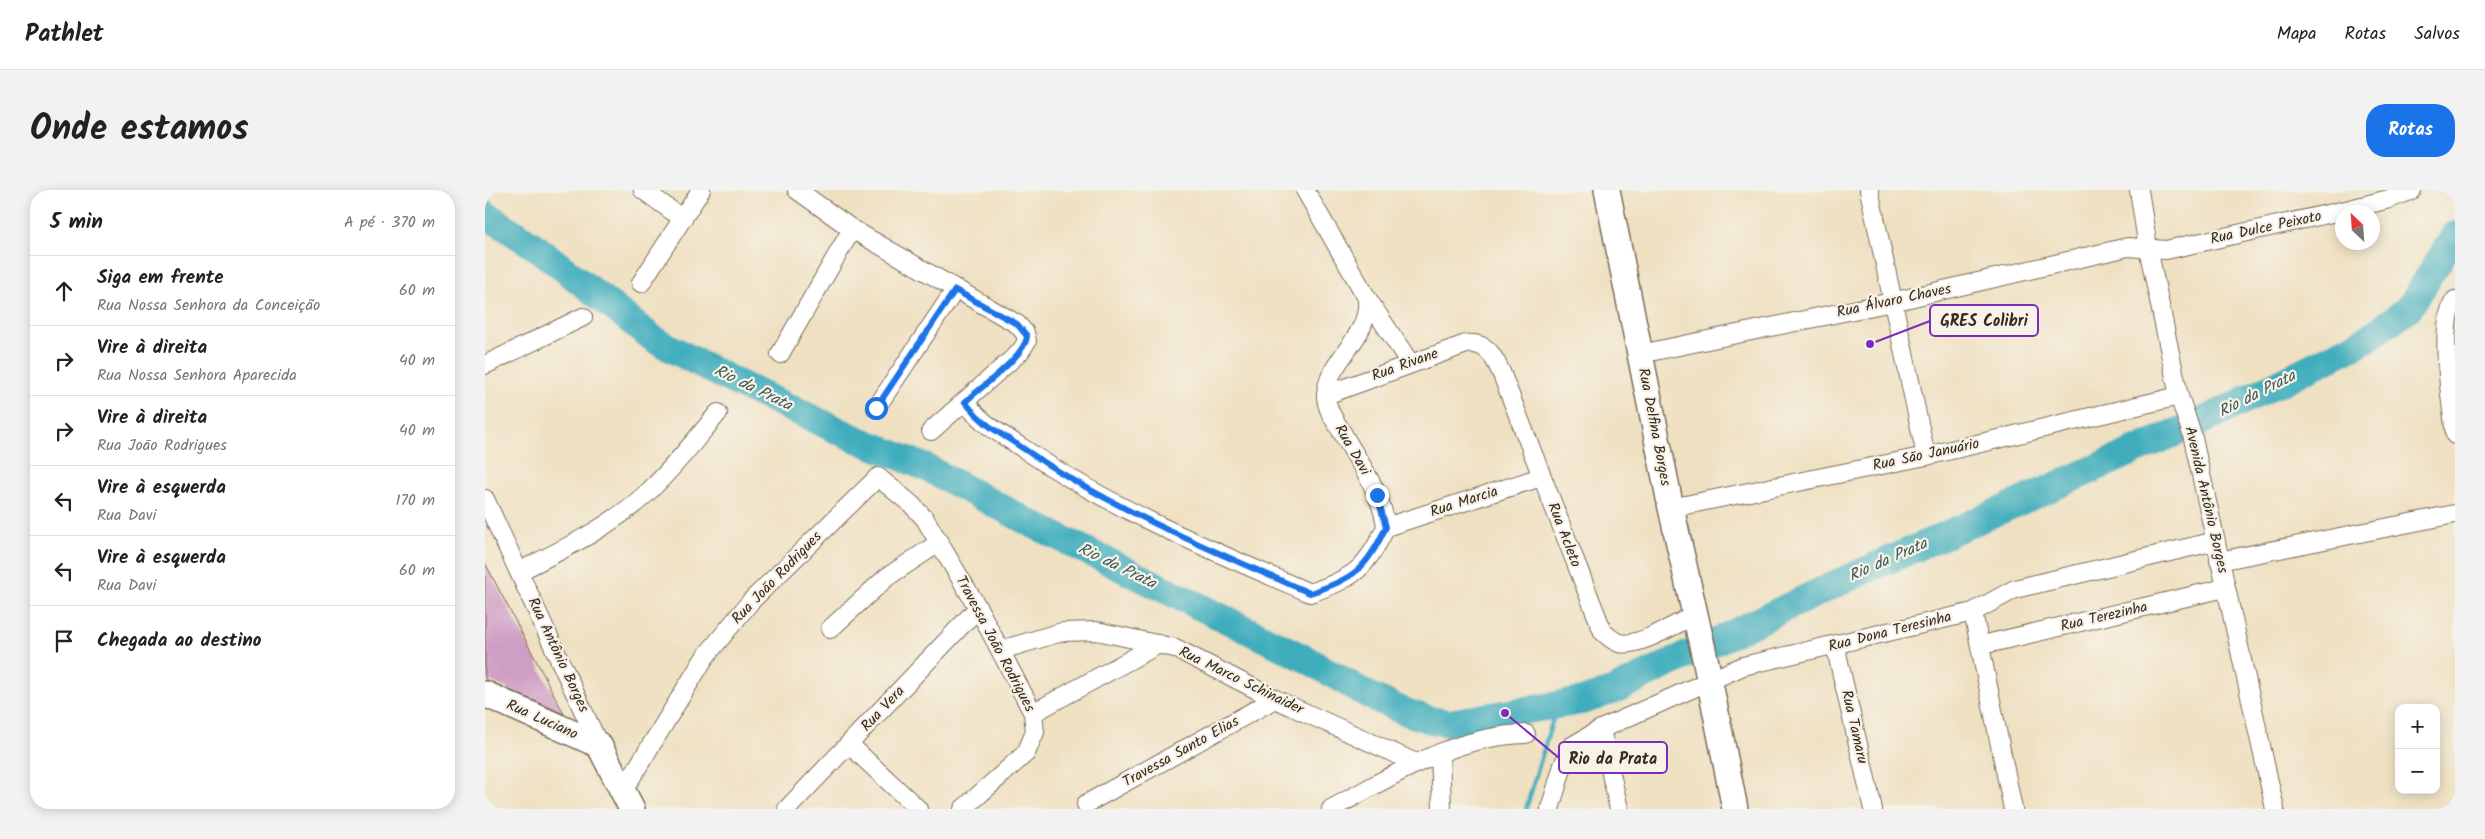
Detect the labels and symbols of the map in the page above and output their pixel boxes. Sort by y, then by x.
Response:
street label: Rua Dulce Peixoto [2208,204,2324,252]
north arrow [2335,205,2380,250]
street label: Rua Álvaro Chaves [1835,277,1954,325]
callout: GRES Colibri [1930,305,2038,336]
text: GRES Colibri [1940,309,2029,334]
street label: Rua Rivane [1368,342,1442,388]
water label: Rio da Prata [710,358,798,418]
water label: Rio da Prata [2214,363,2301,424]
street label: Rua Delfina Borges [1631,366,1677,489]
route start [865,397,888,420]
street label: Rua Davi [1328,420,1377,481]
street label: Avenida Antônio Borges [2177,424,2235,576]
street label: Rua Sāo Januário [1870,432,1982,478]
street label: Rua Marcia [1427,480,1501,524]
route end [1366,484,1389,507]
street label: Rua Acleto [1541,499,1587,571]
street label: Rua Joāo Rodrigues [726,525,828,630]
water label: Rio da Prata [1845,531,1933,588]
water label: Rio da Prata [1074,536,1162,596]
street label: Travessa Joāo Rodrigues [949,571,1041,717]
street label: Rua Antônio Borges [521,593,595,717]
street label: Rua Terezinha [2058,595,2150,639]
street label: Rua Dona Teresinha [1826,605,1954,659]
street label: Rua Marco Schinaider [1174,640,1308,722]
street label: Rua Vera [855,680,911,738]
street label: Rua Tamaru [1834,688,1874,766]
street label: Rua Luciano [502,693,582,747]
street label: Travessa Santo Elias [1118,710,1244,794]
callout: Rio da Prata [1559,742,1667,773]
text: Rio da Prata [1569,747,1657,772]

